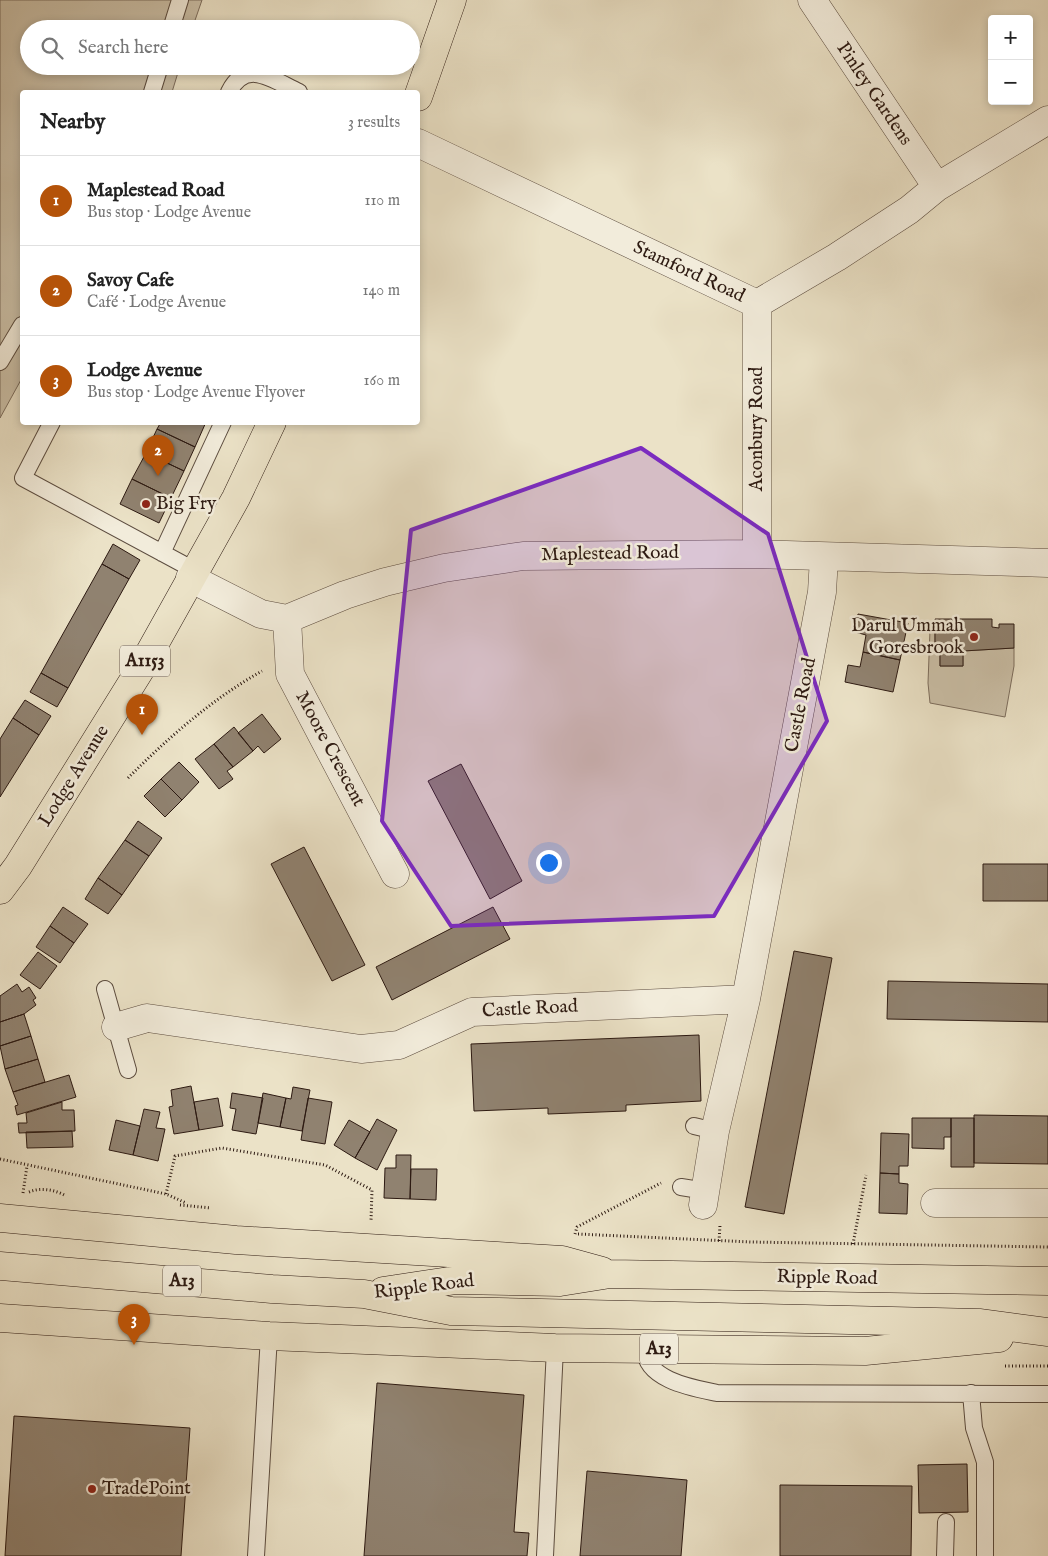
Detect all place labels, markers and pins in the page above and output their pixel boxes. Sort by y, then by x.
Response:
pin: 2 [142,435,174,476]
place label: Big Fry [156,492,217,516]
marker: Big Fry [140,498,152,510]
place label: Darul Ummah Goresbrook [851,614,965,660]
marker: Darul Ummah Goresbrook [968,631,980,643]
pin: 1 [126,694,158,735]
pin: 3 [118,1304,150,1345]
place label: TradePoint [102,1477,191,1501]
marker: TradePoint [86,1483,98,1495]

